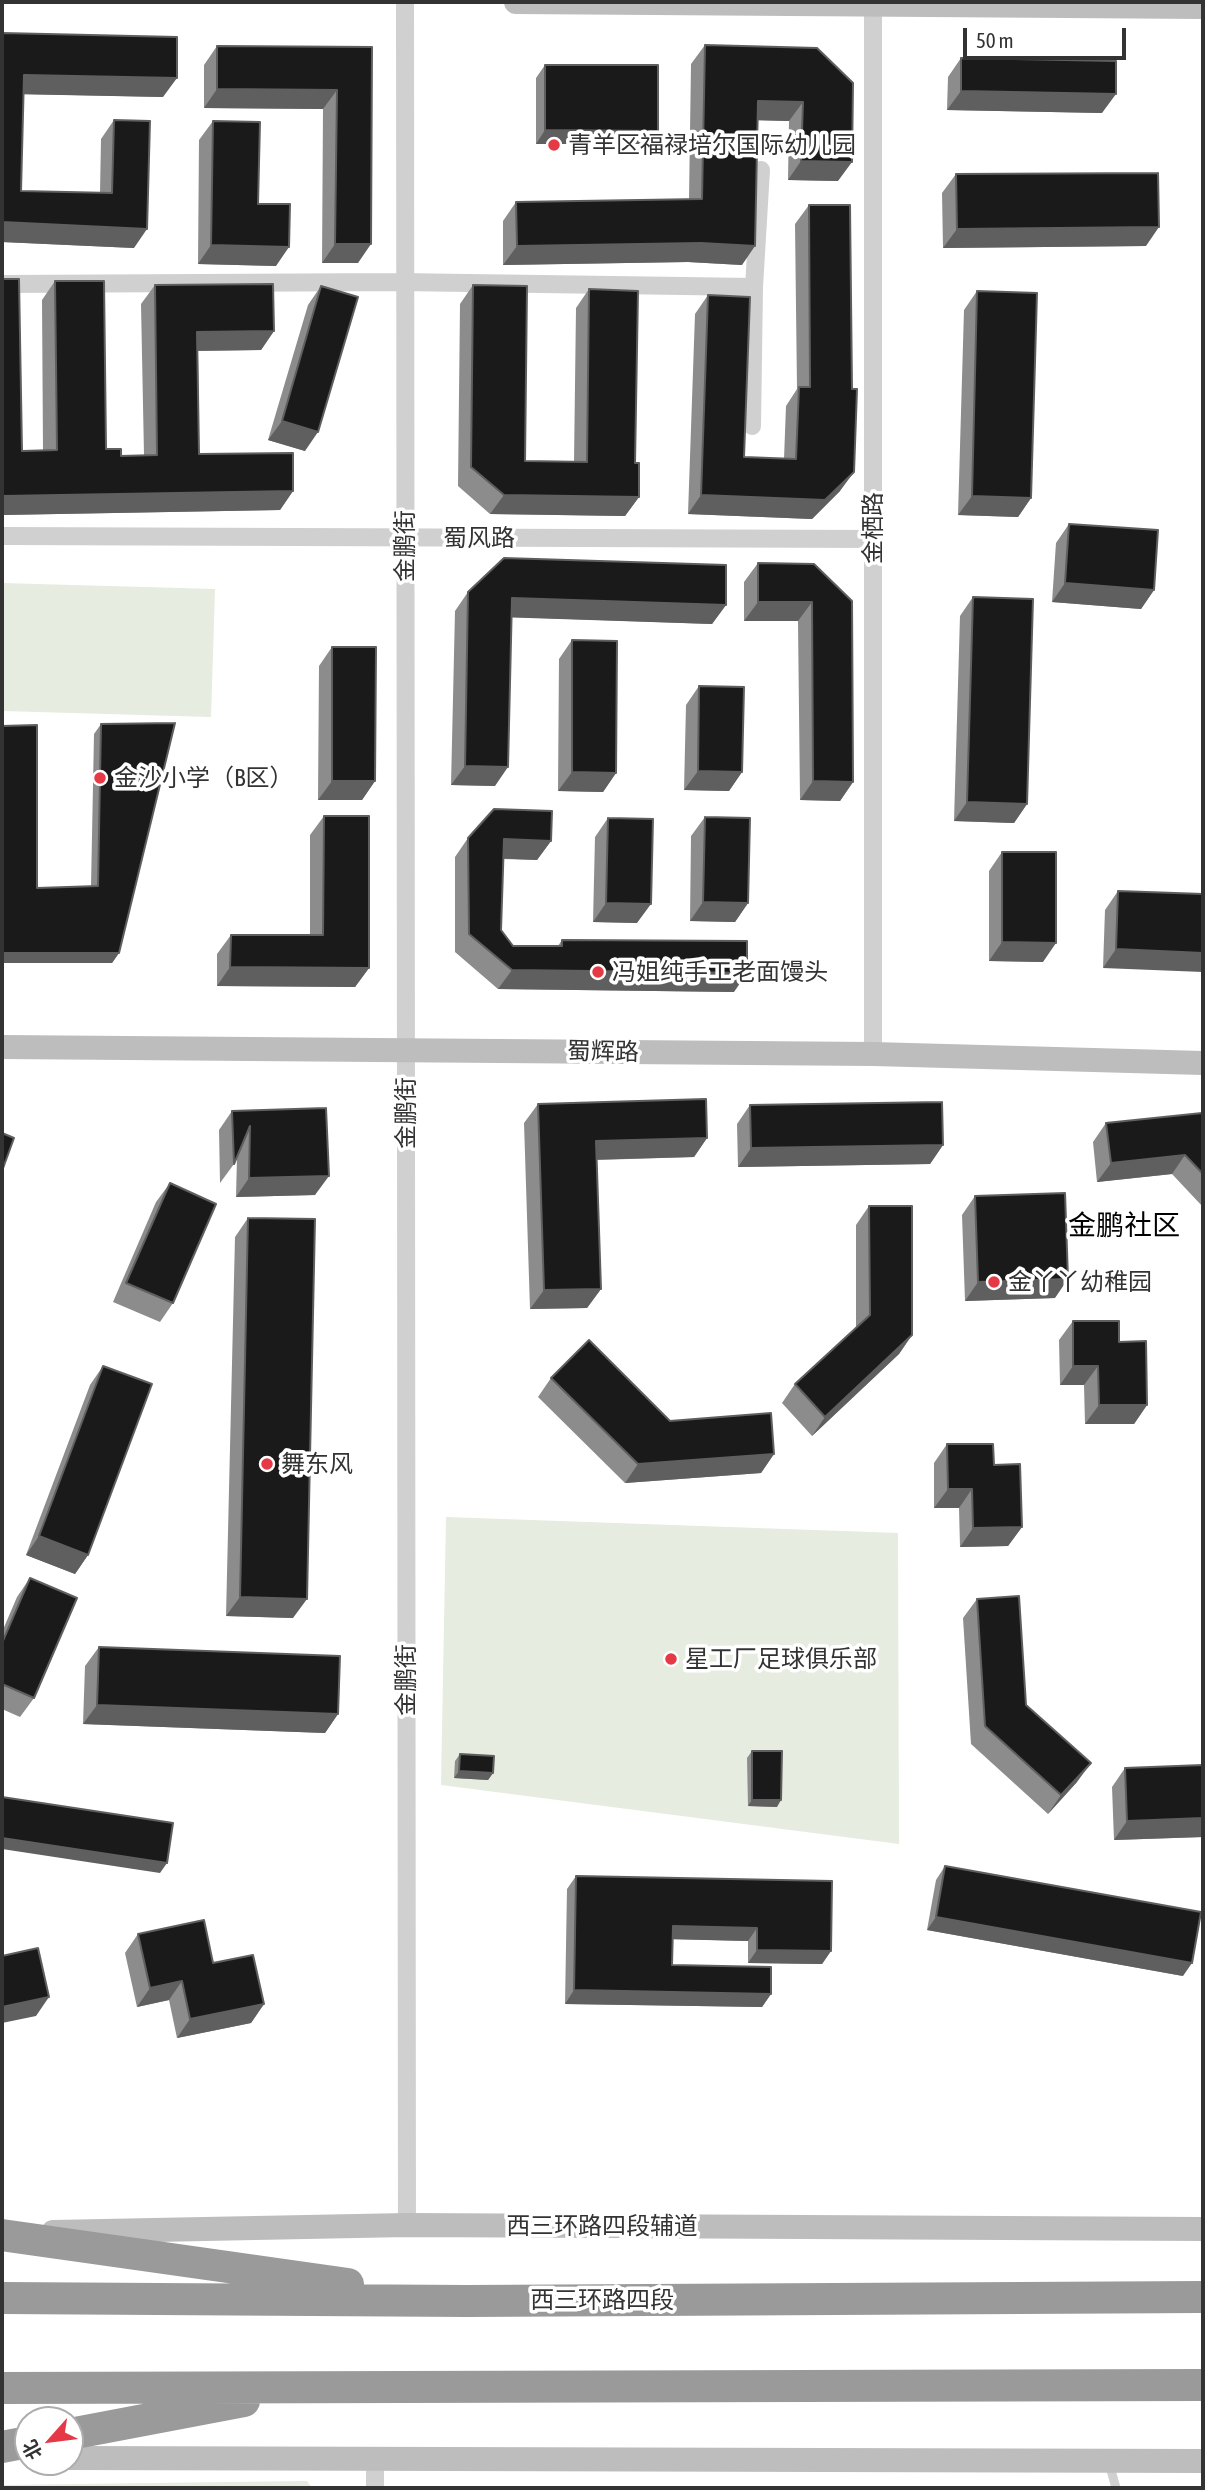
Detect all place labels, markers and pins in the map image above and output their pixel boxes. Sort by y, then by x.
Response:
place label: 青羊区福禄培尔国际幼儿园 [568,131,856,159]
marker: 青羊区福禄培尔国际幼儿园 [546,137,562,153]
place label: 金沙小学（B区） [114,764,293,792]
marker: 金沙小学（B区） [92,770,108,786]
place label: 冯姐纯手工老面馒头 [612,958,828,986]
marker: 冯姐纯手工老面馒头 [590,964,606,980]
place label: 金丫丫幼稚园 [1008,1268,1152,1296]
marker: 金丫丫幼稚园 [986,1274,1002,1290]
place label: 舞东风 [281,1450,353,1478]
marker: 舞东风 [259,1456,275,1472]
place label: 星工厂足球俱乐部 [685,1645,877,1673]
marker: 星工厂足球俱乐部 [663,1651,679,1667]

